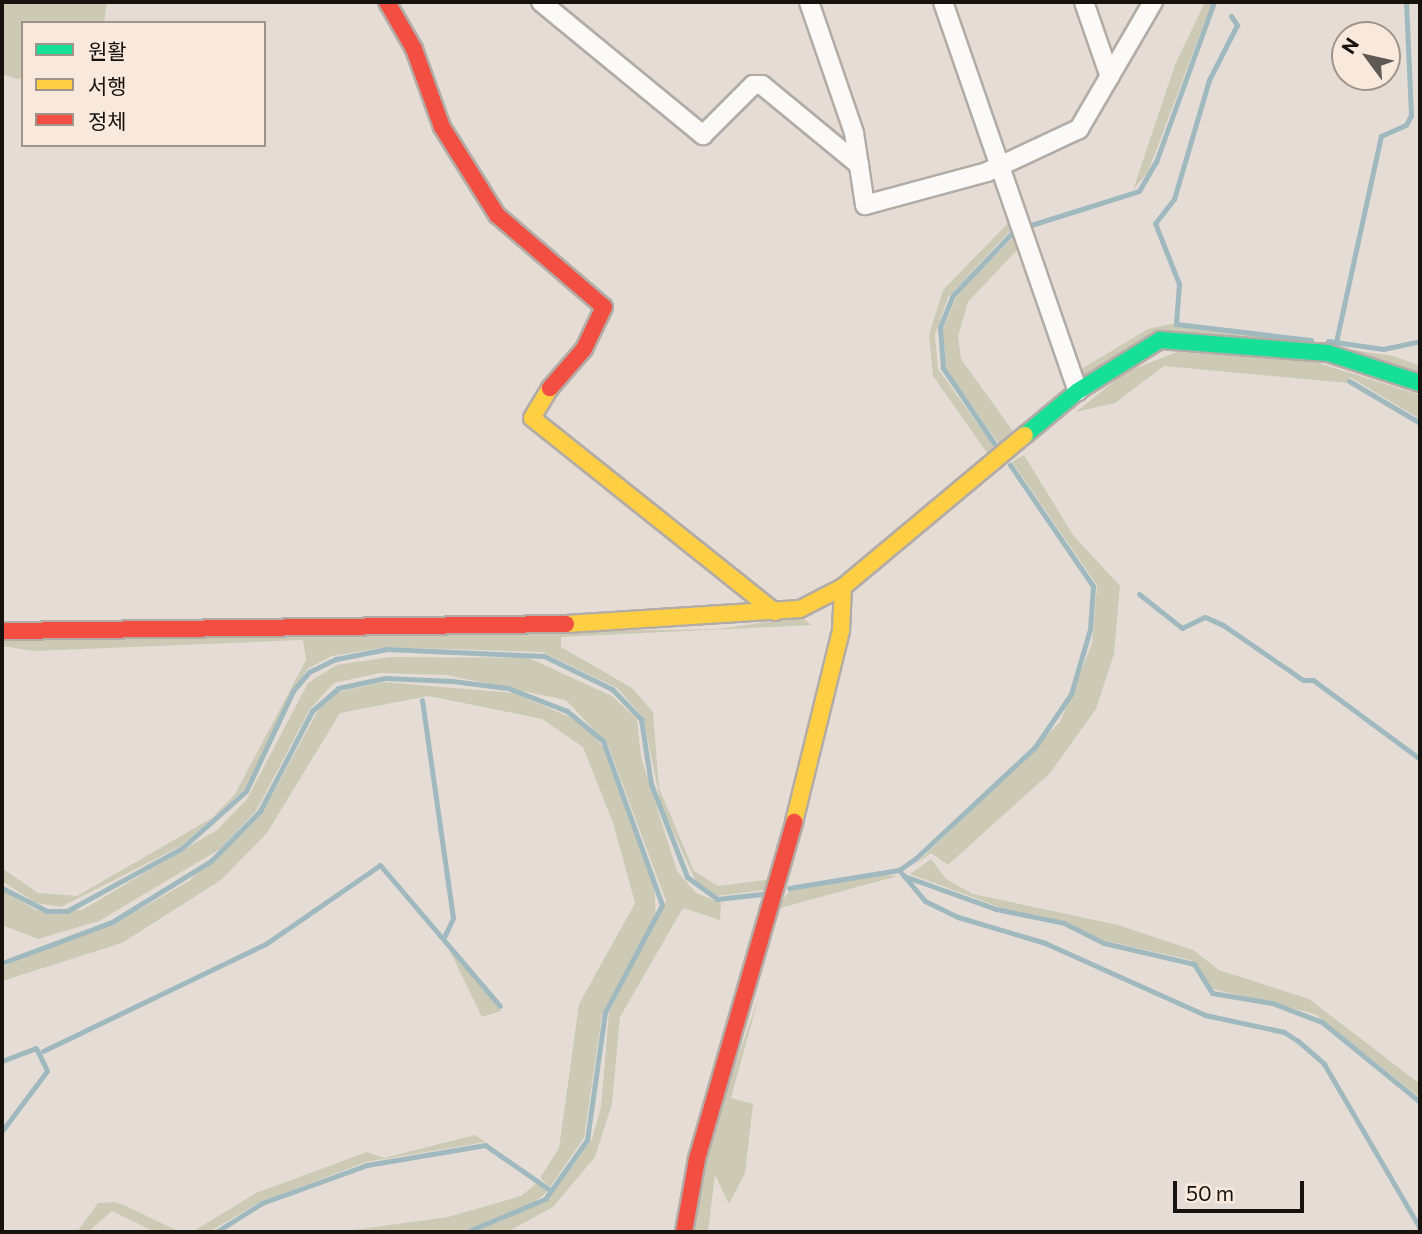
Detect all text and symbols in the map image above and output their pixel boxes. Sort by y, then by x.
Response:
legend [21,21,266,147]
north arrow [1331,21,1401,91]
text: N [1336,33,1363,58]
text: 원활 [88,38,127,63]
text: 서행 [88,73,127,98]
text: 정체 [88,108,127,133]
scale bar [1177,1168,1308,1212]
text: 50 m [1186,1180,1234,1205]

